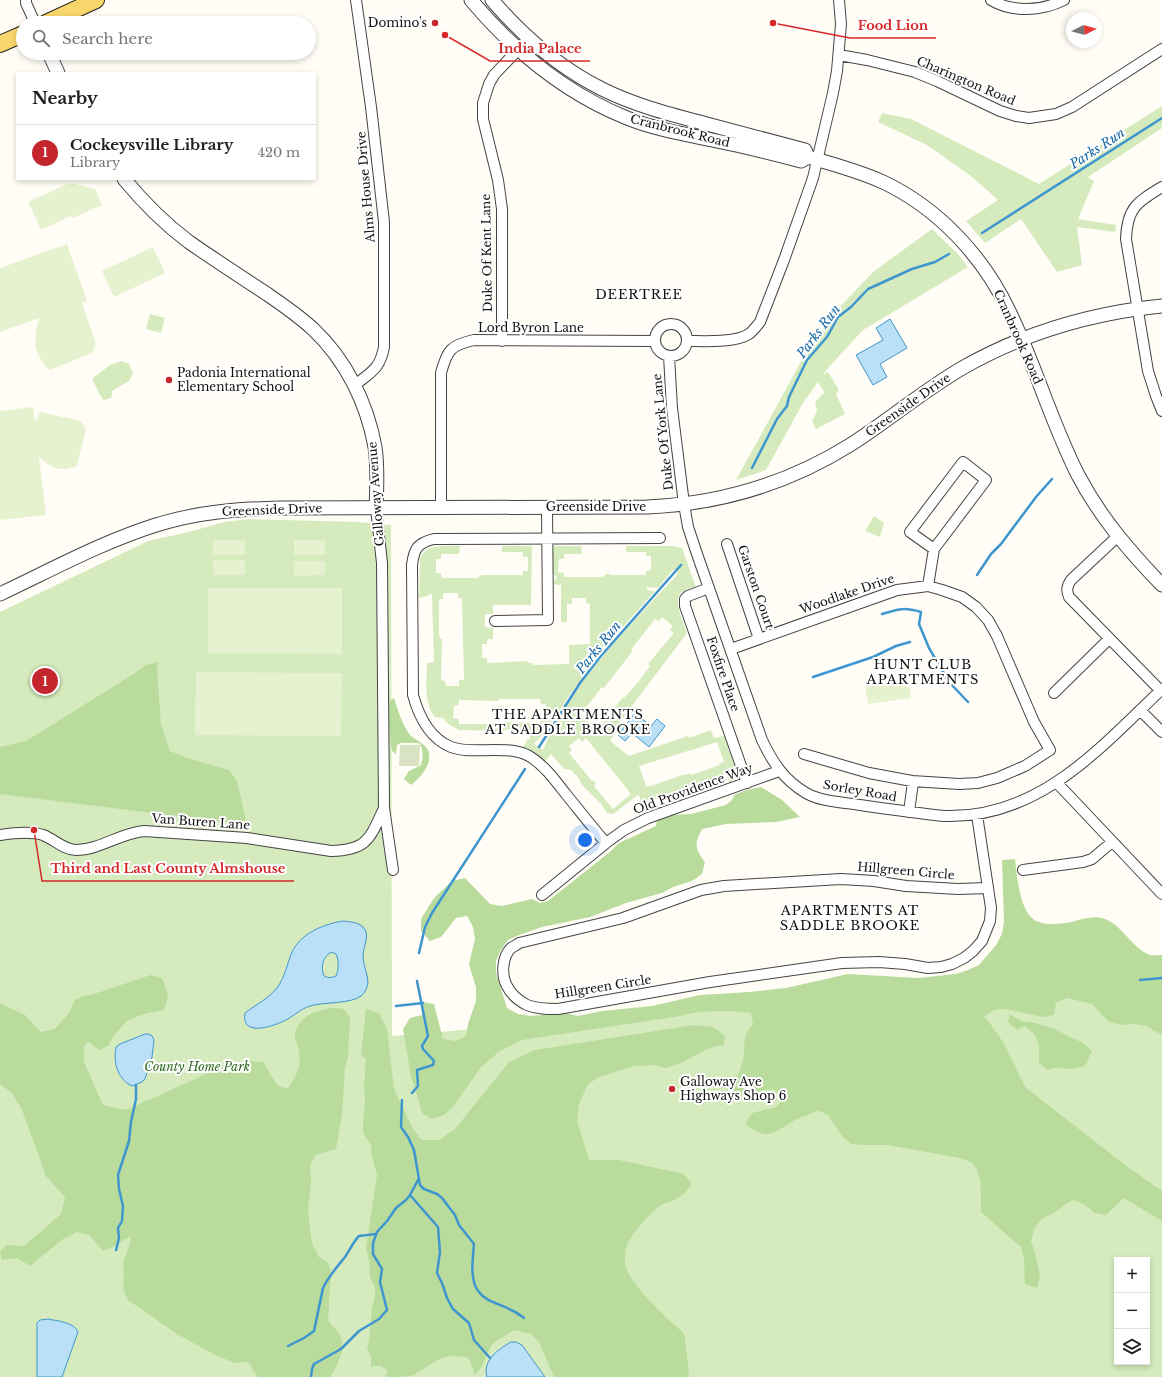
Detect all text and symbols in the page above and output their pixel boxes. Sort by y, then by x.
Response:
north arrow [1066,12,1102,48]
callout: Food Lion [850,13,936,38]
place label: Domino's [368,15,427,30]
search box [16,16,316,60]
text: Food Lion [858,17,929,34]
marker: Domino's [430,18,440,28]
icon: search [30,27,52,49]
text: Search here [62,29,153,48]
callout: India Palace [490,36,590,61]
text: India Palace [498,40,582,57]
street label: Charington Road [915,53,1018,108]
text: Nearby [32,88,98,109]
street label: Cranbrook Road [629,111,731,150]
water label: Parks Run [1066,124,1128,173]
street label: Alms House Drive [353,131,378,244]
text: Cockeysville Library [70,135,233,154]
text: 1 [42,144,48,161]
text: 420 m [257,144,300,161]
text: Library [70,154,120,171]
street label: Duke Of Kent Lane [478,194,495,312]
district label: DEERTREE [595,286,683,303]
street label: Cranbrook Road [991,287,1046,386]
water label: Parks Run [792,301,844,362]
street label: Lord Byron Lane [478,320,584,335]
place label: Padonia International Elementary School [177,365,311,394]
street label: Greenside Drive [862,370,953,440]
street label: Duke Of York Lane [649,373,676,491]
marker: Padonia International Elementary School [164,375,174,385]
street label: Galloway Avenue [364,441,387,547]
street label: Greenside Drive [546,499,646,514]
street label: Greenside Drive [222,500,322,519]
street label: Garston Court [735,543,778,631]
street label: Woodlake Drive [797,570,896,617]
water label: Parks Run [571,618,625,678]
street label: Foxfire Place [704,634,743,713]
district label: HUNT CLUB APARTMENTS [866,656,979,688]
pin: 1 [32,666,58,696]
district label: THE APARTMENTS AT SADDLE BROOKE [484,706,651,738]
street label: Old Providence Way [631,760,755,817]
street label: Sorley Road [822,777,898,804]
street label: Van Buren Lane [150,811,251,832]
your location [575,830,595,850]
callout: Third and Last County Almshouse [42,856,294,881]
street label: Hillgreen Circle [857,859,956,882]
text: Third and Last County Almshouse [51,860,286,877]
district label: APARTMENTS AT SADDLE BROOKE [780,902,920,934]
street label: Hillgreen Circle [553,971,652,1002]
park label: County Home Park [144,1059,250,1074]
place label: Galloway Ave Highways Shop 6 [680,1074,787,1103]
marker: Galloway Ave Highways Shop 6 [667,1084,677,1094]
map controls [1114,1257,1150,1365]
button: + [1114,1257,1150,1293]
button: − [1114,1293,1150,1329]
button: layers [1114,1329,1150,1365]

